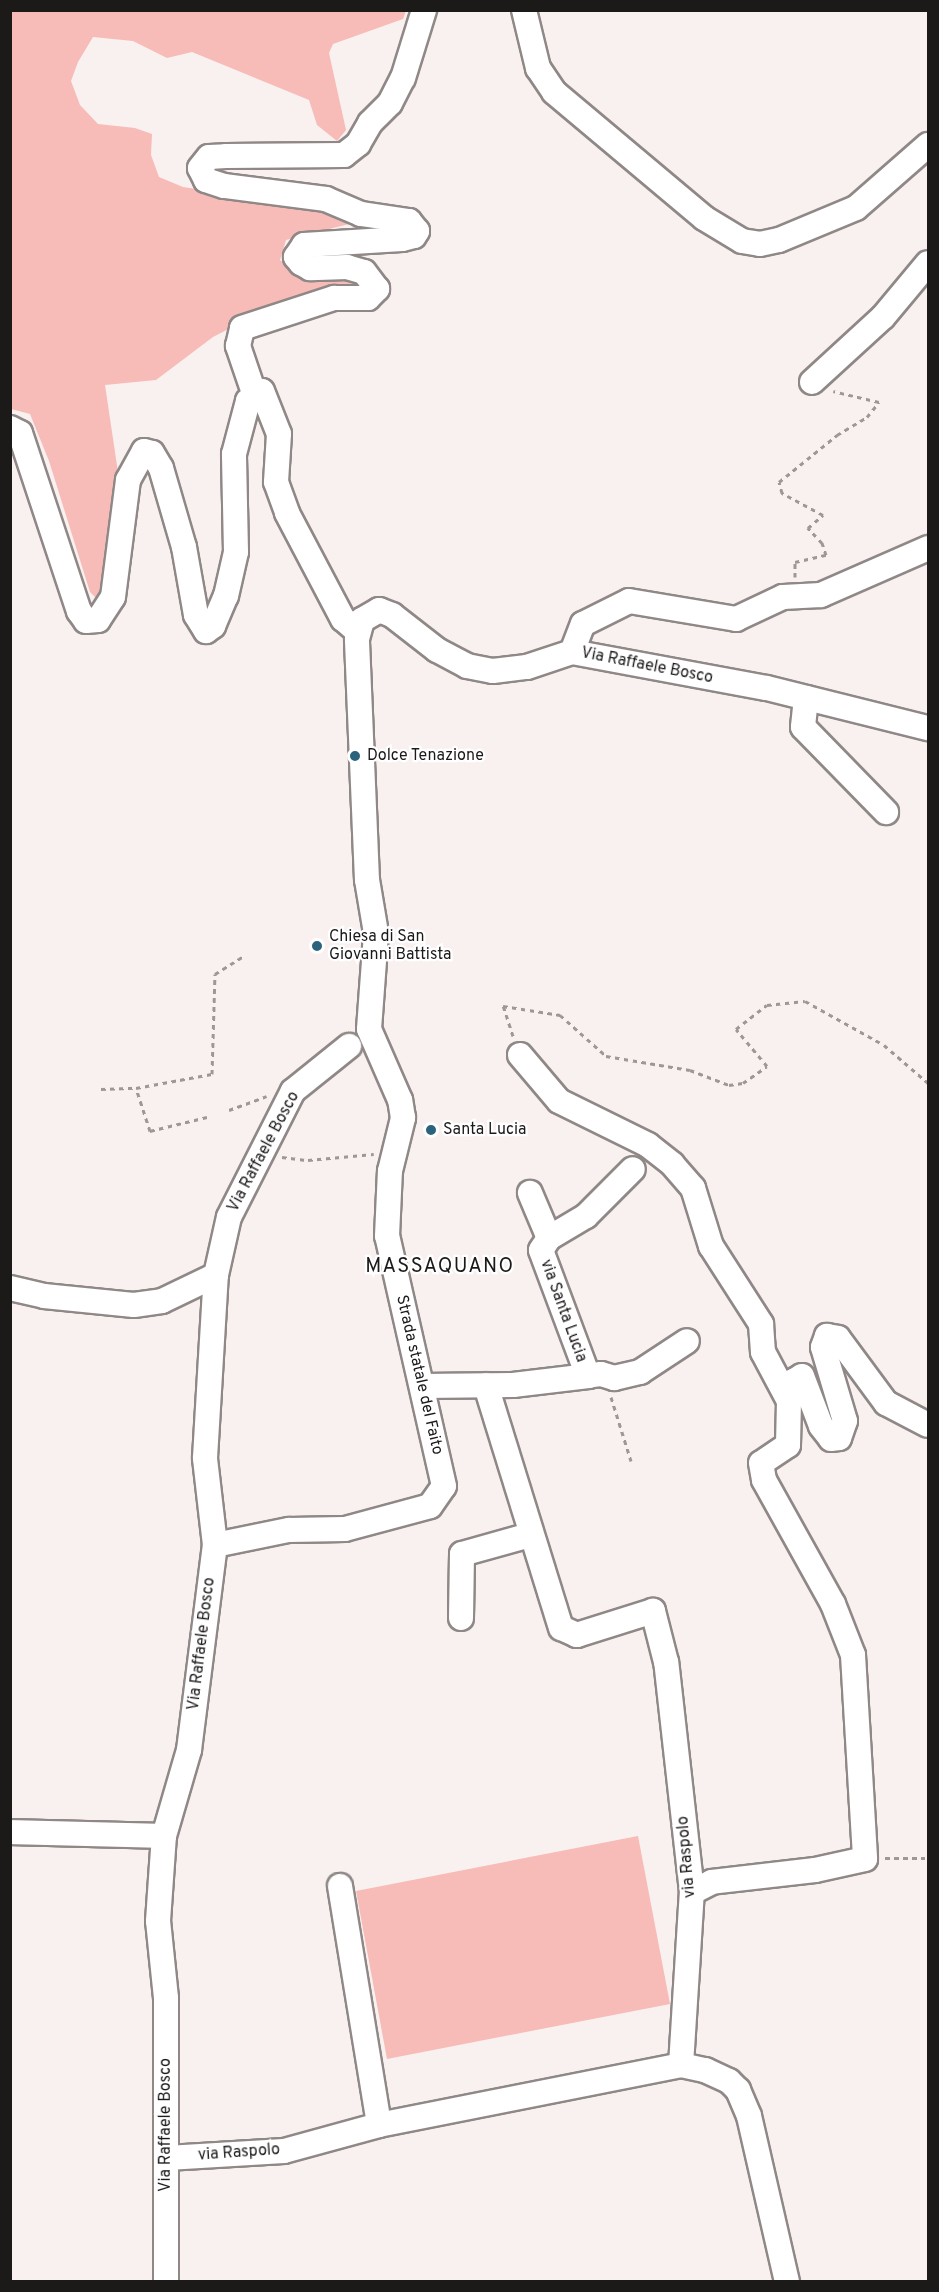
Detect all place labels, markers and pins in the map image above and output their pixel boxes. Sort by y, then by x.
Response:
place label: Dolce Tenazione [367,746,484,766]
marker: Dolce Tenazione [348,749,362,763]
place label: Chiesa di San Giovanni Battista [329,927,452,965]
marker: Chiesa di San Giovanni Battista [310,939,324,953]
place label: Santa Lucia [443,1120,526,1140]
marker: Santa Lucia [424,1123,438,1137]

